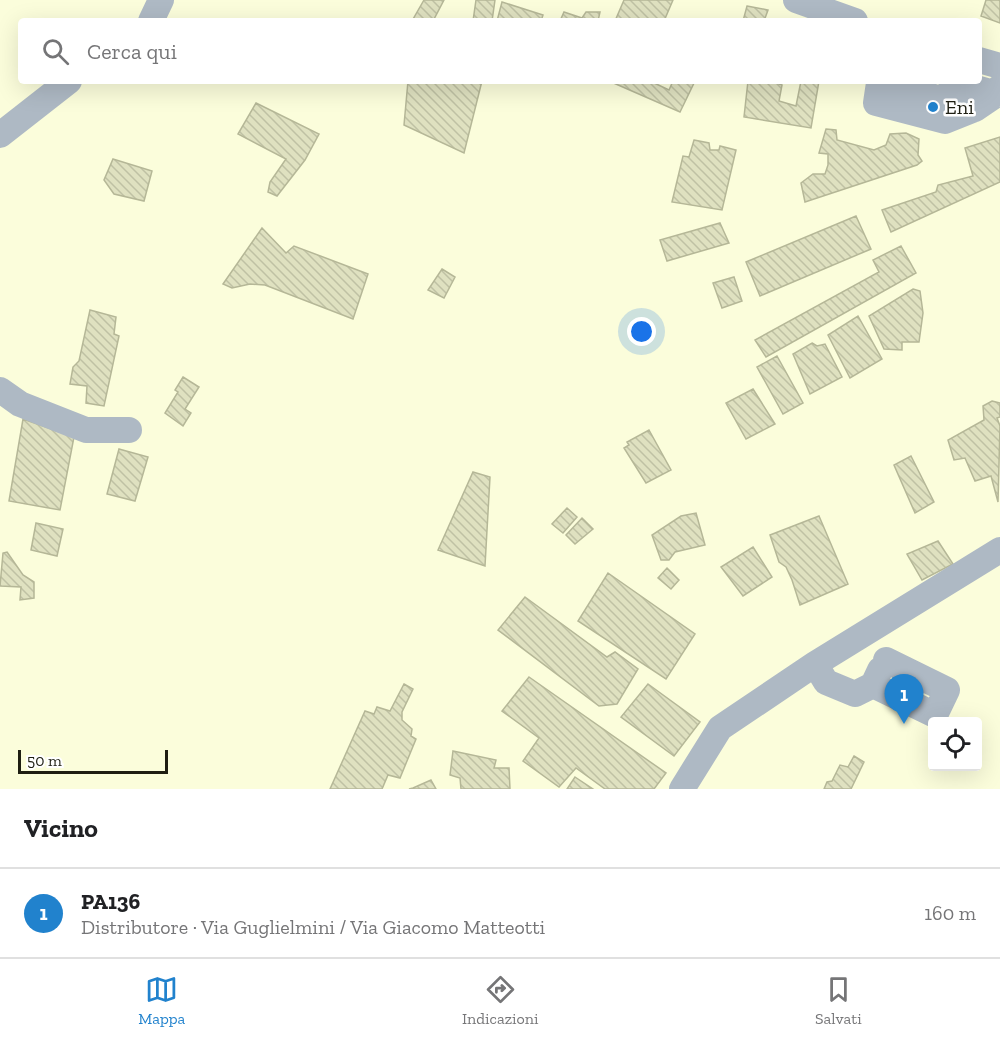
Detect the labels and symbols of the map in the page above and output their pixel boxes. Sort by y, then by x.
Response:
place label: Eni [945,95,974,119]
marker: Eni [926,100,940,114]
your location [627,317,656,346]
pin: 1 [884,674,924,724]
scale bar [18,747,168,774]

